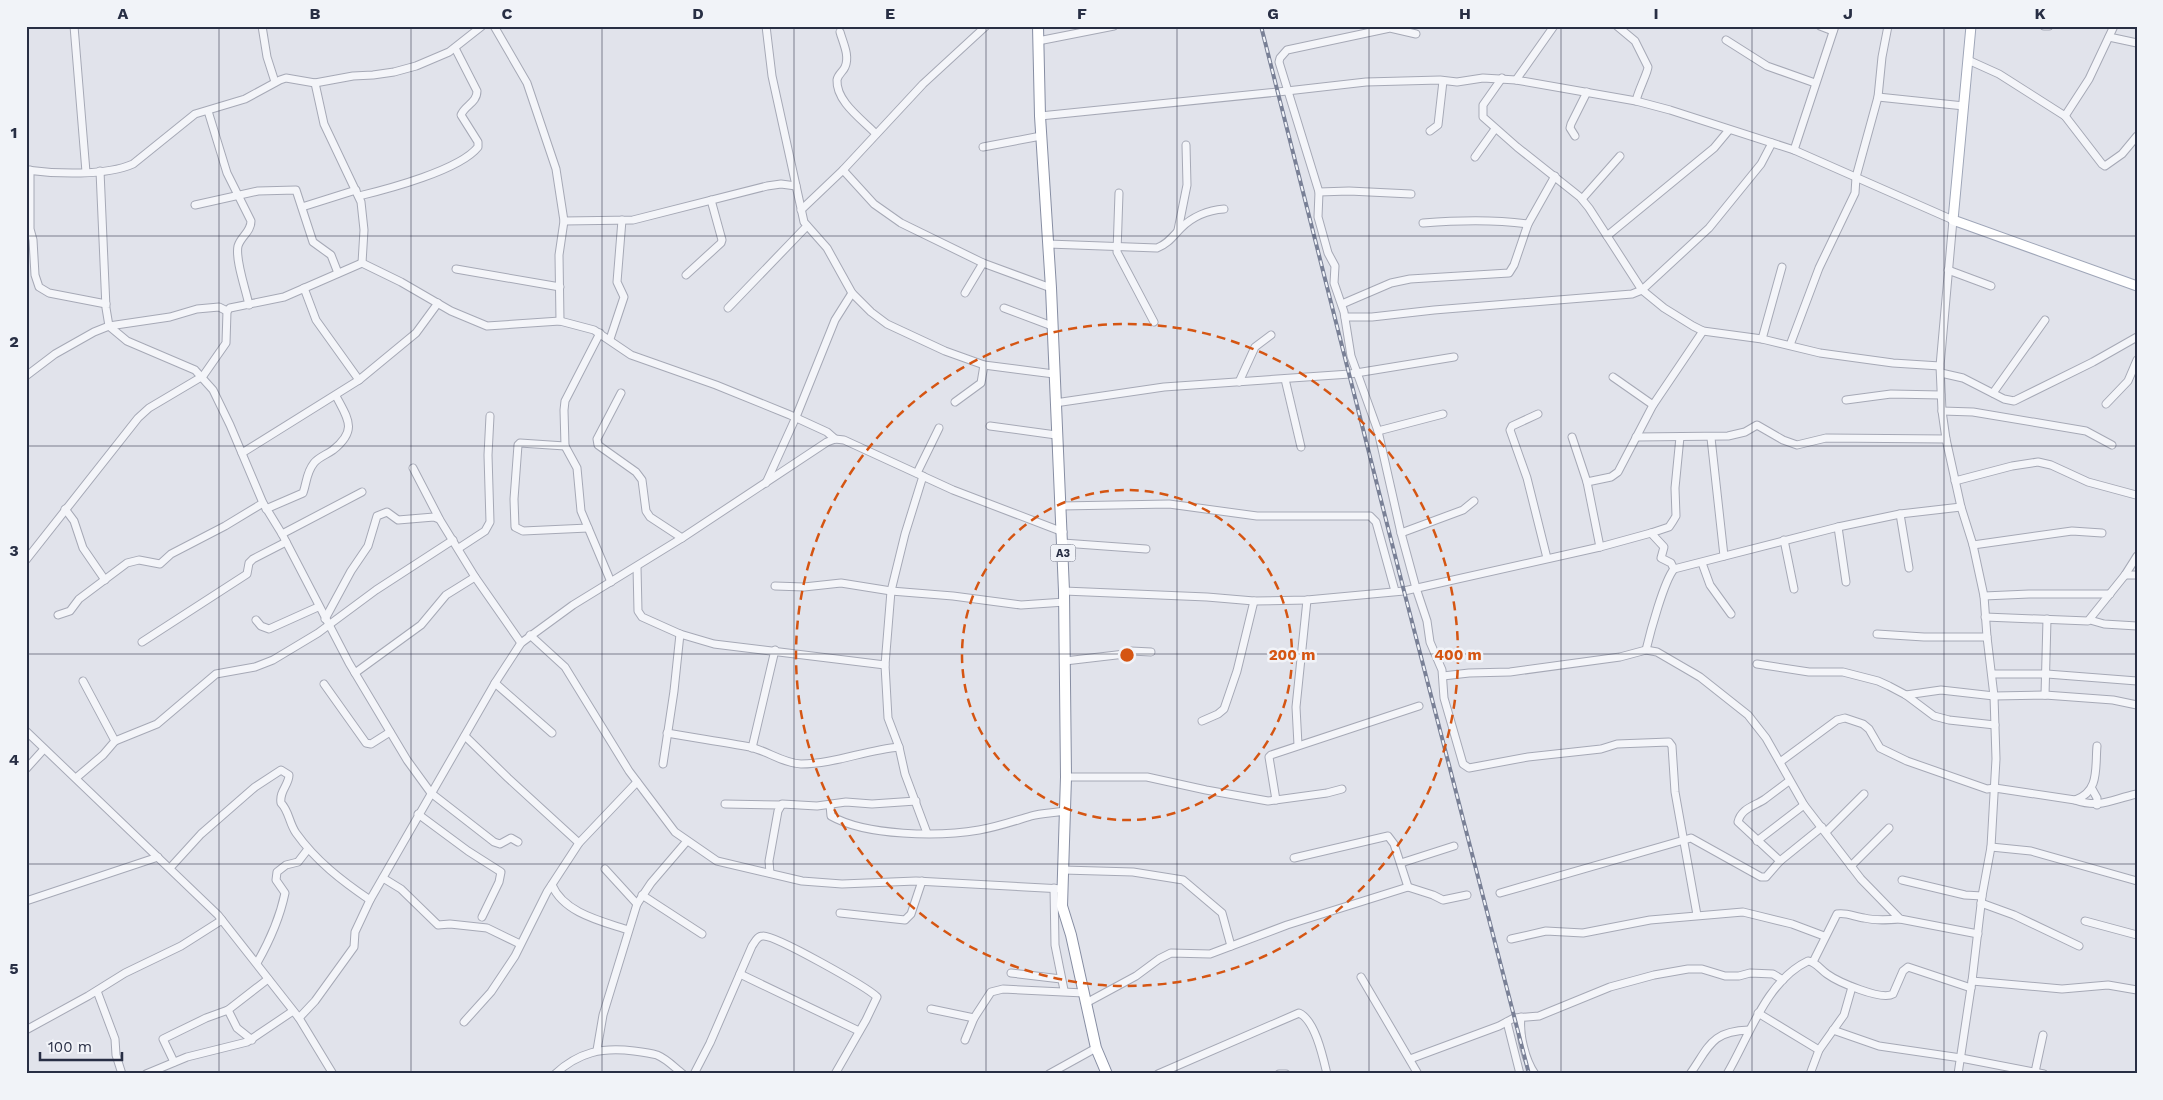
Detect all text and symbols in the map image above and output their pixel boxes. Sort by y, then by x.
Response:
text: A [118,4,129,23]
text: B [310,4,321,23]
text: C [502,4,513,23]
text: D [692,4,704,23]
text: E [885,4,895,23]
text: F [1077,4,1087,23]
text: G [1267,4,1279,23]
text: H [1459,4,1471,23]
text: I [1653,4,1659,23]
text: J [1843,4,1853,23]
text: K [2034,4,2046,23]
text: 1 [11,123,17,142]
text: 2 [9,332,19,351]
text: 3 [9,541,19,560]
road number: A3 [1050,544,1076,562]
centre of rings [1118,646,1136,664]
text: 200 m [1269,646,1315,664]
text: 400 m [1434,646,1482,664]
text: 4 [9,750,19,769]
text: 5 [9,959,19,978]
scale bar [40,1030,122,1062]
text: 100 m [48,1038,92,1056]

